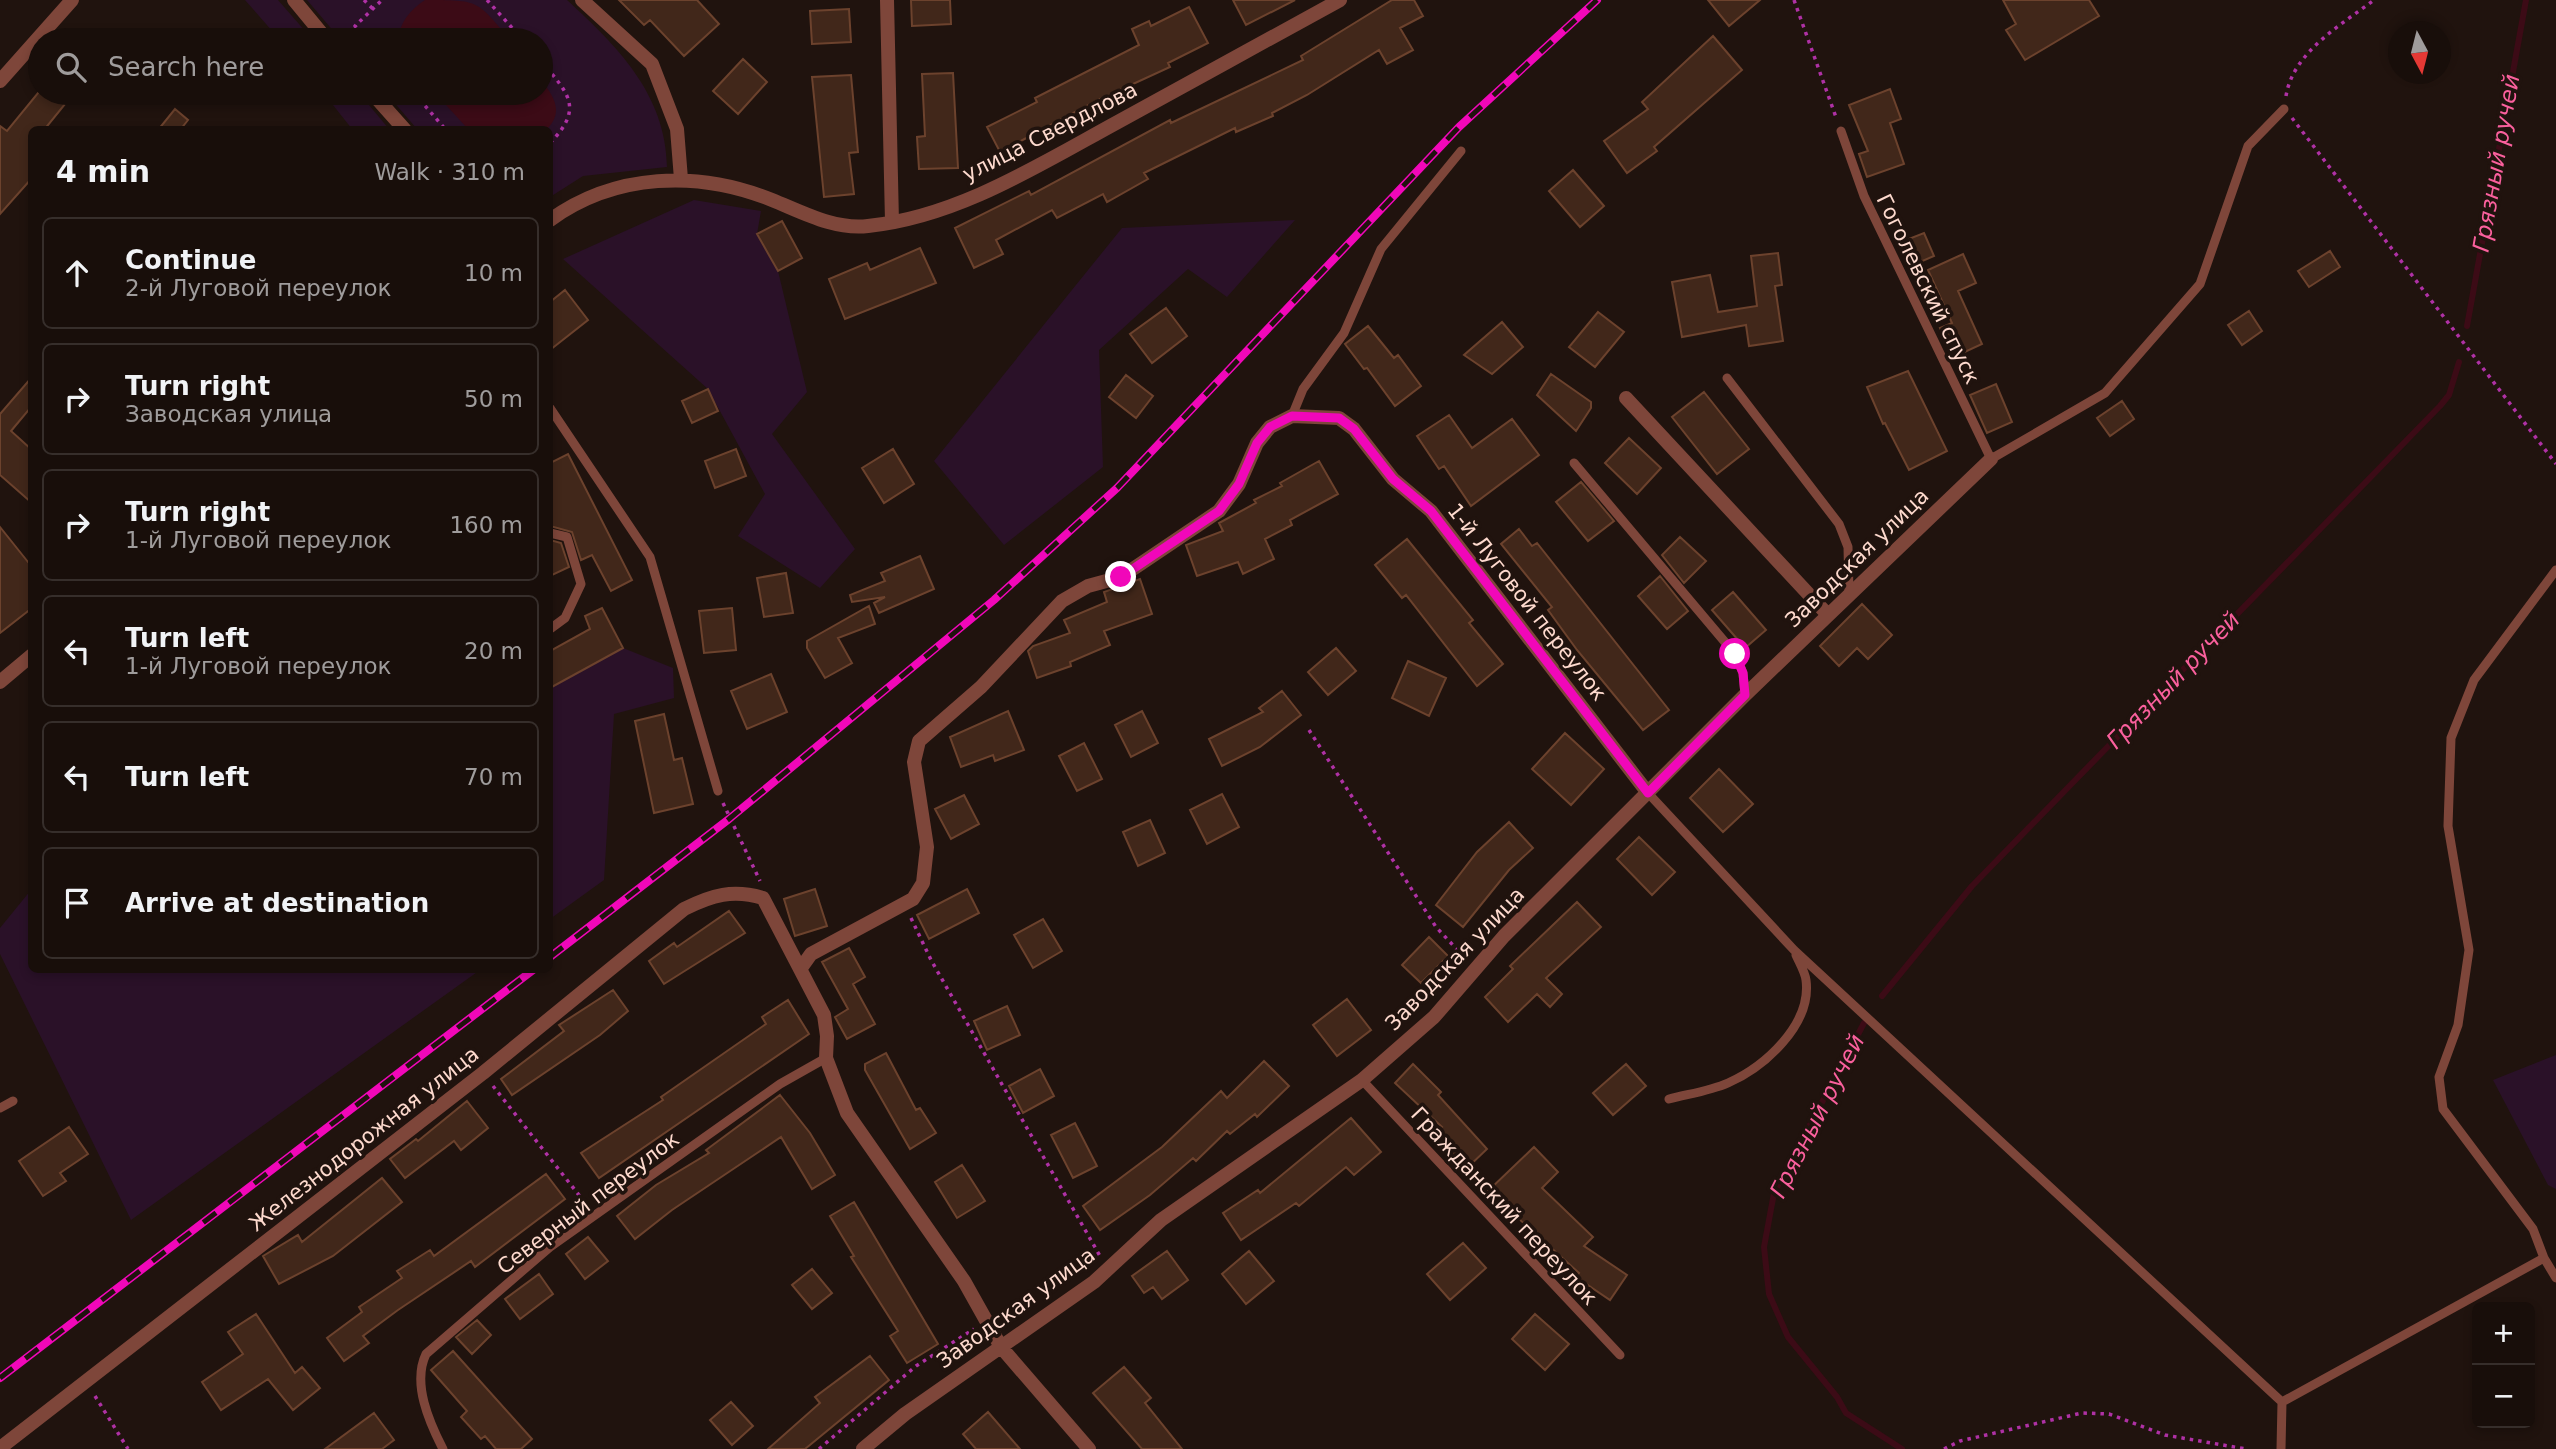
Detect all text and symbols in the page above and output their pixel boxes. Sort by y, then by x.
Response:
north arrow [2388,21,2451,84]
search box [28,28,553,105]
icon: search [52,48,90,86]
text: Search here [108,52,264,82]
water label: Грязный ручей [2468,72,2524,254]
street label: улица Свердлова [959,78,1141,186]
text: 4 min [56,154,150,189]
text: Walk · 310 m [374,159,525,185]
street label: Гоголевский спуск [1872,190,1984,388]
text: Continue [125,245,256,275]
icon: ahead [58,254,96,292]
text: 10 m [464,260,523,286]
text: 2-й Луговой переулок [125,275,391,301]
text: Turn right [125,371,270,401]
icon: right [58,380,96,418]
text: 50 m [464,386,523,412]
text: Заводская улица [125,401,332,427]
street label: Заводская улица [1781,484,1933,632]
text: Turn right [125,497,270,527]
street label: 1-й Луговой переулок [1443,499,1611,705]
icon: right [58,506,96,544]
text: 160 m [449,512,523,538]
text: 1-й Луговой переулок [125,527,391,553]
route end [1105,561,1136,592]
water label: Грязный ручей [2101,606,2245,754]
text: Turn left [125,623,249,653]
icon: left [58,632,96,670]
text: 20 m [464,638,523,664]
route start [1719,638,1750,669]
text: 1-й Луговой переулок [125,653,391,679]
icon: left [58,758,96,796]
text: Turn left [125,762,249,792]
text: 70 m [464,764,523,790]
street label: Заводская улица [1381,883,1529,1035]
icon: arrive [58,884,96,922]
text: Arrive at destination [125,888,429,918]
water label: Грязный ручей [1765,1030,1869,1202]
street label: Железнодорожная улица [244,1042,484,1236]
street label: Гражданский переулок [1406,1102,1602,1310]
street label: Северный переулок [492,1127,684,1279]
street label: Заводская улица [932,1243,1100,1373]
map controls [2472,1302,2535,1428]
button: + [2472,1302,2535,1365]
button: − [2472,1365,2535,1428]

